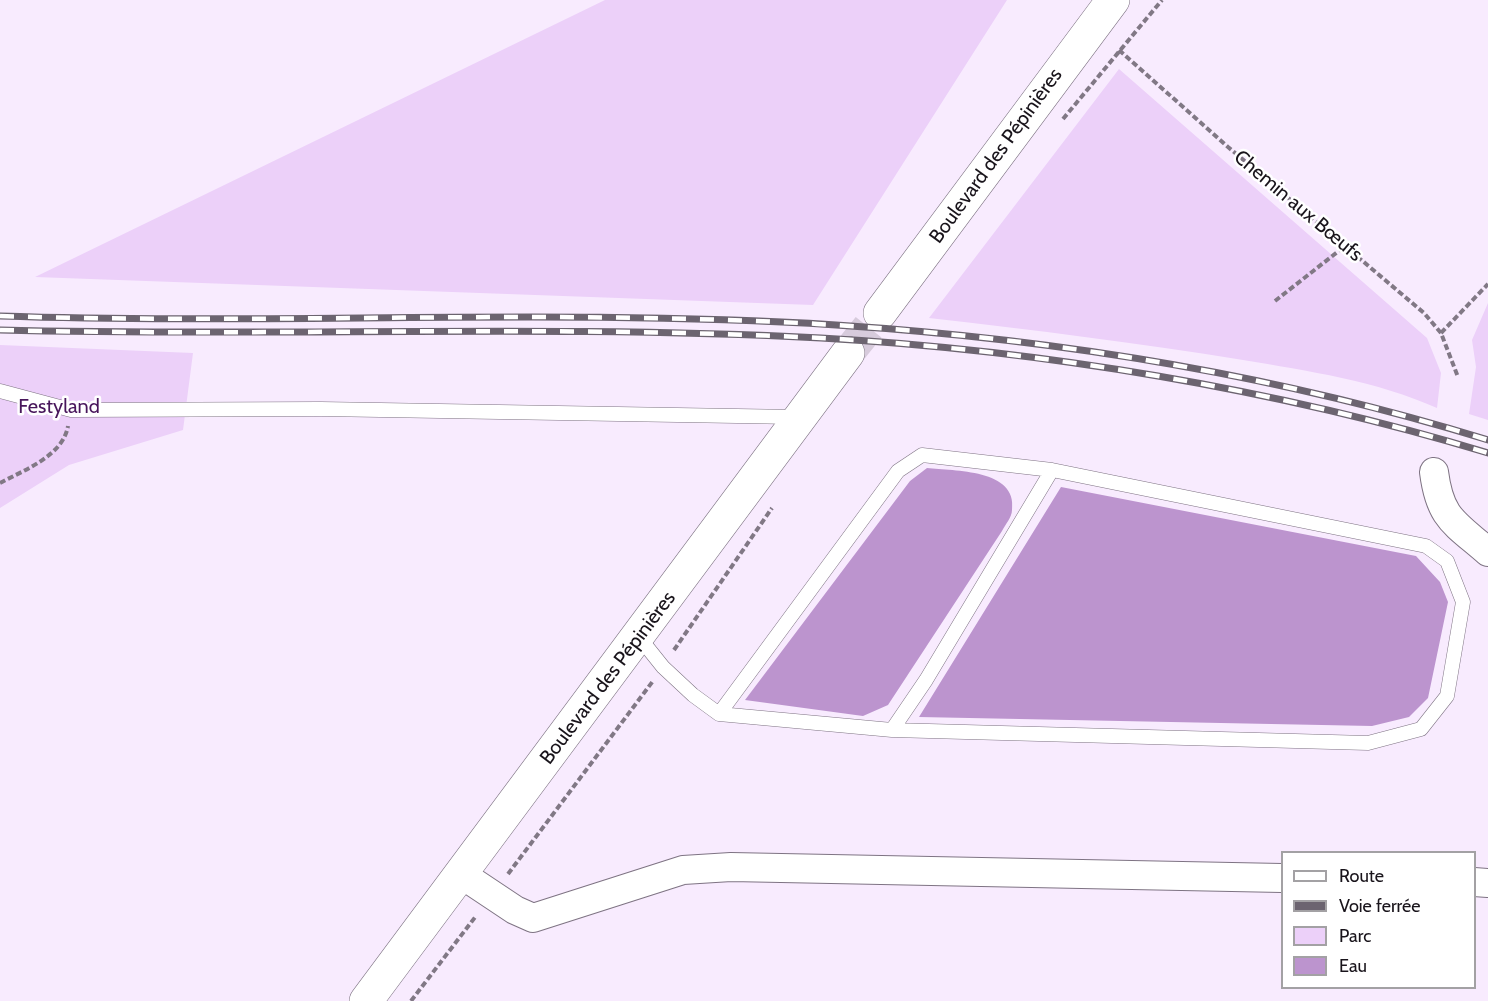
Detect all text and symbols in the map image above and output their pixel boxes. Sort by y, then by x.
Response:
street label: Boulevard des Pépinières [924,64,1068,248]
street label: Chemin aux Bœufs [1229,145,1367,267]
park label: Festyland [18,395,100,419]
street label: Boulevard des Pépinières [535,587,681,769]
legend [1281,851,1476,989]
text: Route [1339,865,1384,887]
text: Voie ferrée [1339,895,1420,917]
text: Parc [1339,925,1371,947]
text: Eau [1339,955,1367,977]

